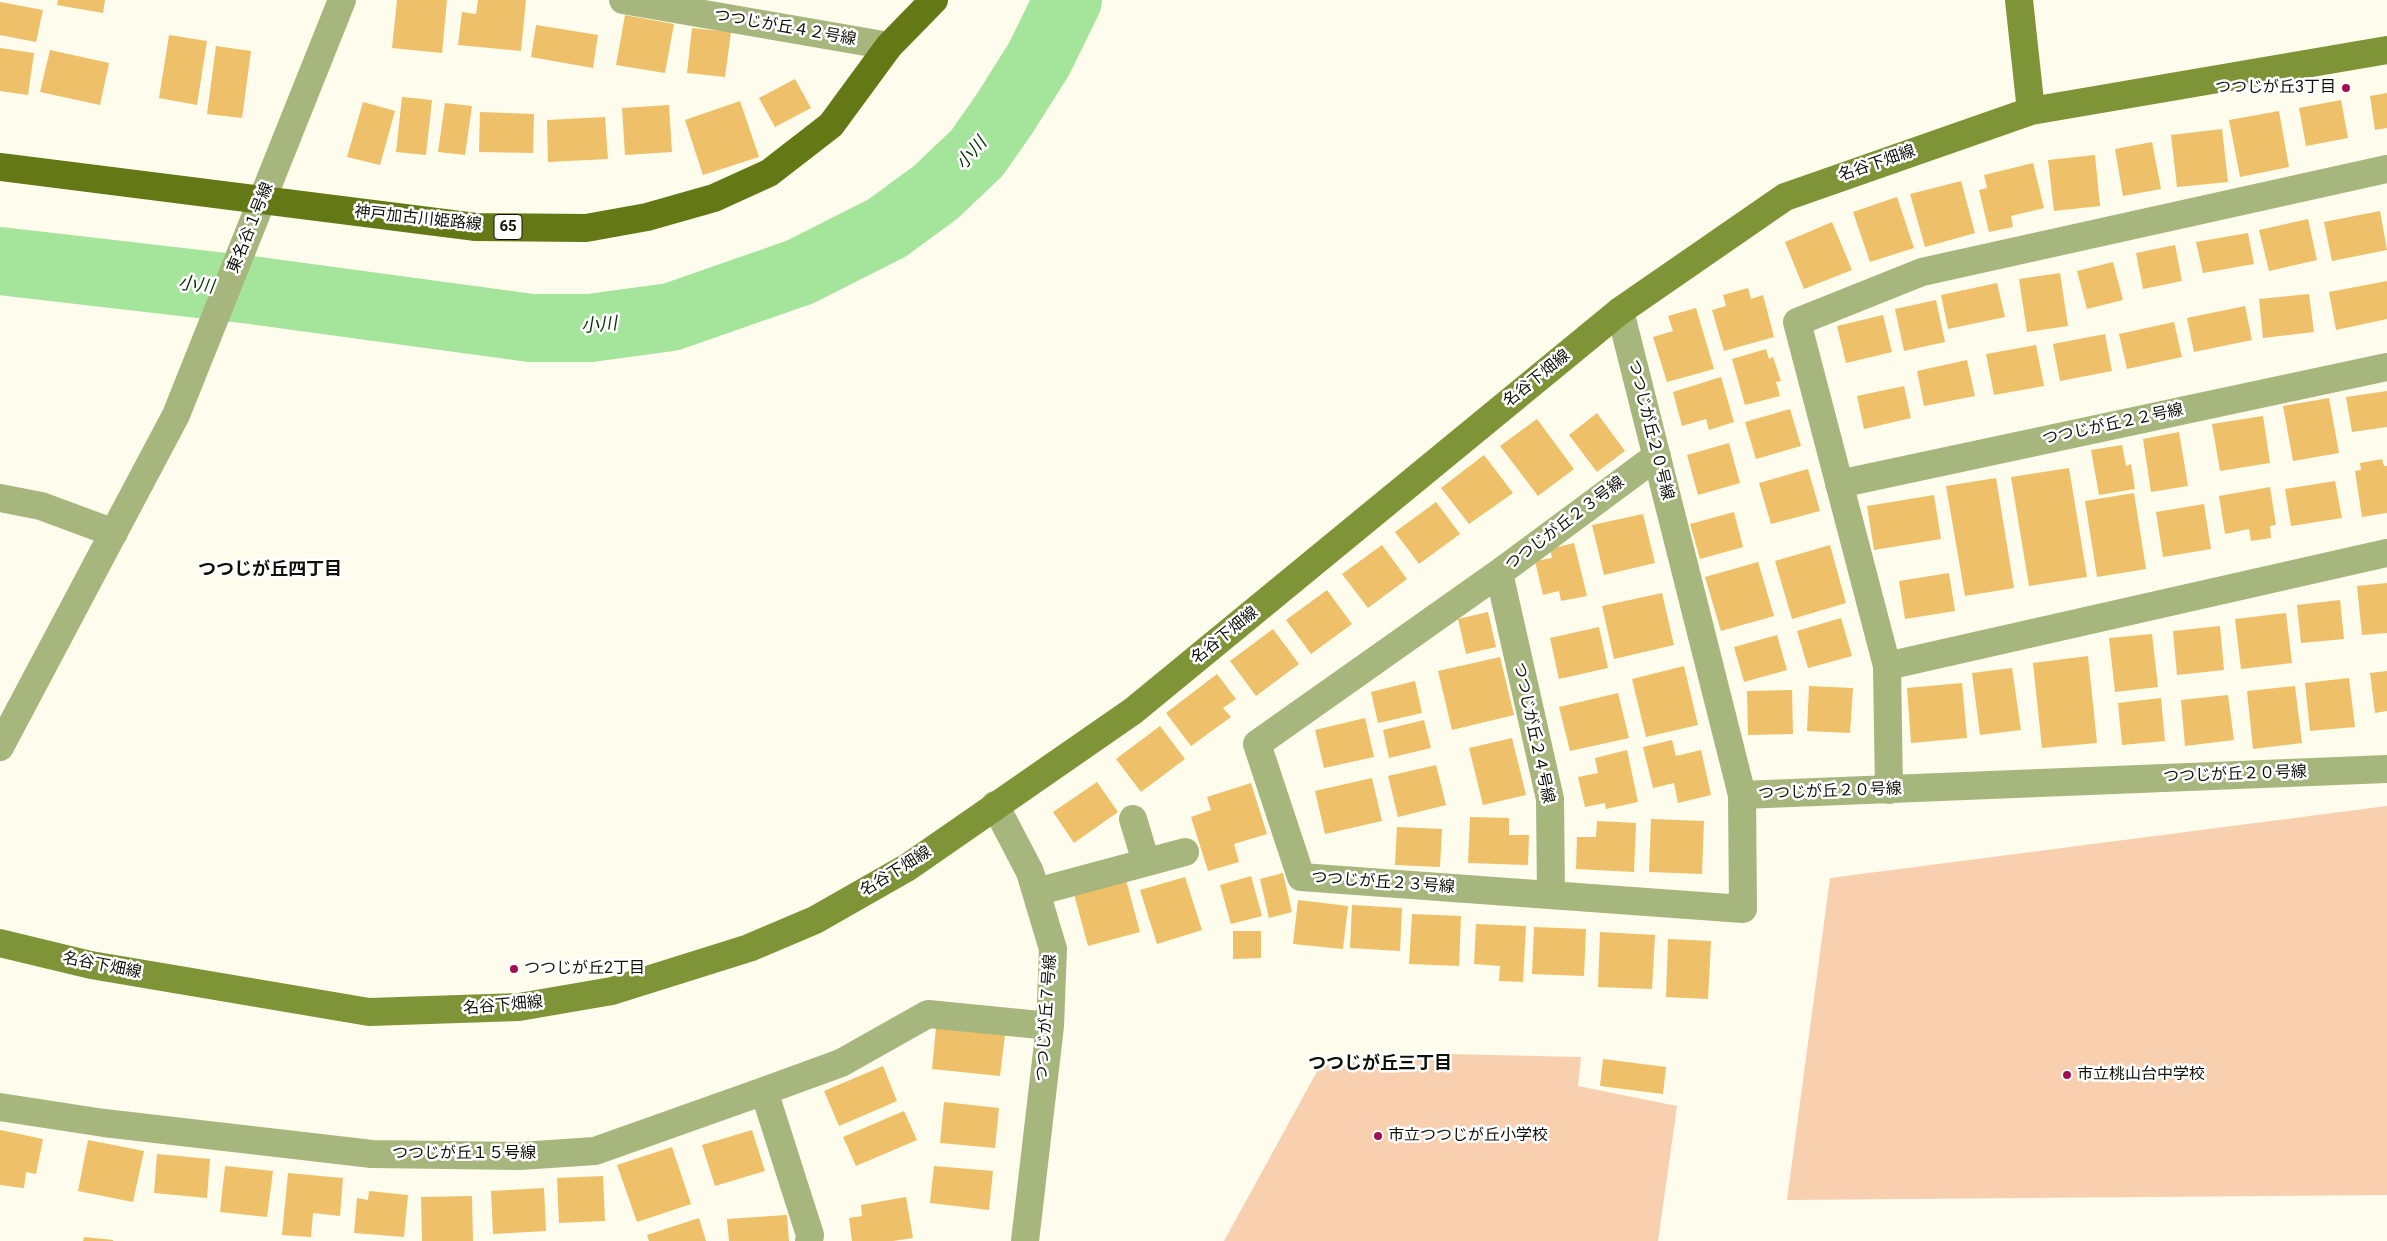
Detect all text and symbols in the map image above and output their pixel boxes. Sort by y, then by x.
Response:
street label: つつじが丘４２号線 [712,6,858,50]
place label: つつじが丘3丁目 [2215,78,2336,98]
marker: つつじが丘3丁目 [2340,82,2352,94]
water label: 小川 [952,133,992,175]
street label: 名谷下畑線 [1836,142,1918,186]
street label: 東名谷１号線 [224,180,278,276]
street label: 神戸加古川姫路線 [353,203,483,235]
road number: 65 [494,214,522,240]
water label: 小川 [177,273,215,299]
water label: 小川 [580,314,618,338]
street label: 名谷下畑線 [1500,346,1574,412]
street label: つつじが丘２０号線 [1623,358,1677,502]
street label: つつじが丘２２号線 [2041,401,2185,449]
street label: つつじが丘２３号線 [1502,473,1628,575]
district label: つつじが丘四丁目 [198,559,342,581]
street label: 名谷下畑線 [1188,603,1262,669]
street label: つつじが丘２４号線 [1509,661,1557,805]
street label: つつじが丘２０号線 [2163,763,2307,787]
street label: つつじが丘２０号線 [1758,780,1902,804]
street label: 名谷下畑線 [857,843,935,901]
street label: つつじが丘２３号線 [1311,868,1455,898]
street label: 名谷下畑線 [61,949,143,983]
street label: つつじが丘７号線 [1033,953,1061,1083]
place label: つつじが丘2丁目 [524,959,645,979]
marker: つつじが丘2丁目 [508,963,520,975]
street label: 名谷下畑線 [462,993,544,1019]
district label: つつじが丘三丁目 [1308,1053,1452,1075]
place label: 市立桃山台中学校 [2077,1065,2205,1085]
marker: 市立桃山台中学校 [2061,1069,2073,1081]
place label: 市立つつじが丘小学校 [1388,1126,1548,1146]
marker: 市立つつじが丘小学校 [1372,1130,1384,1142]
street label: つつじが丘１５号線 [392,1144,536,1164]

